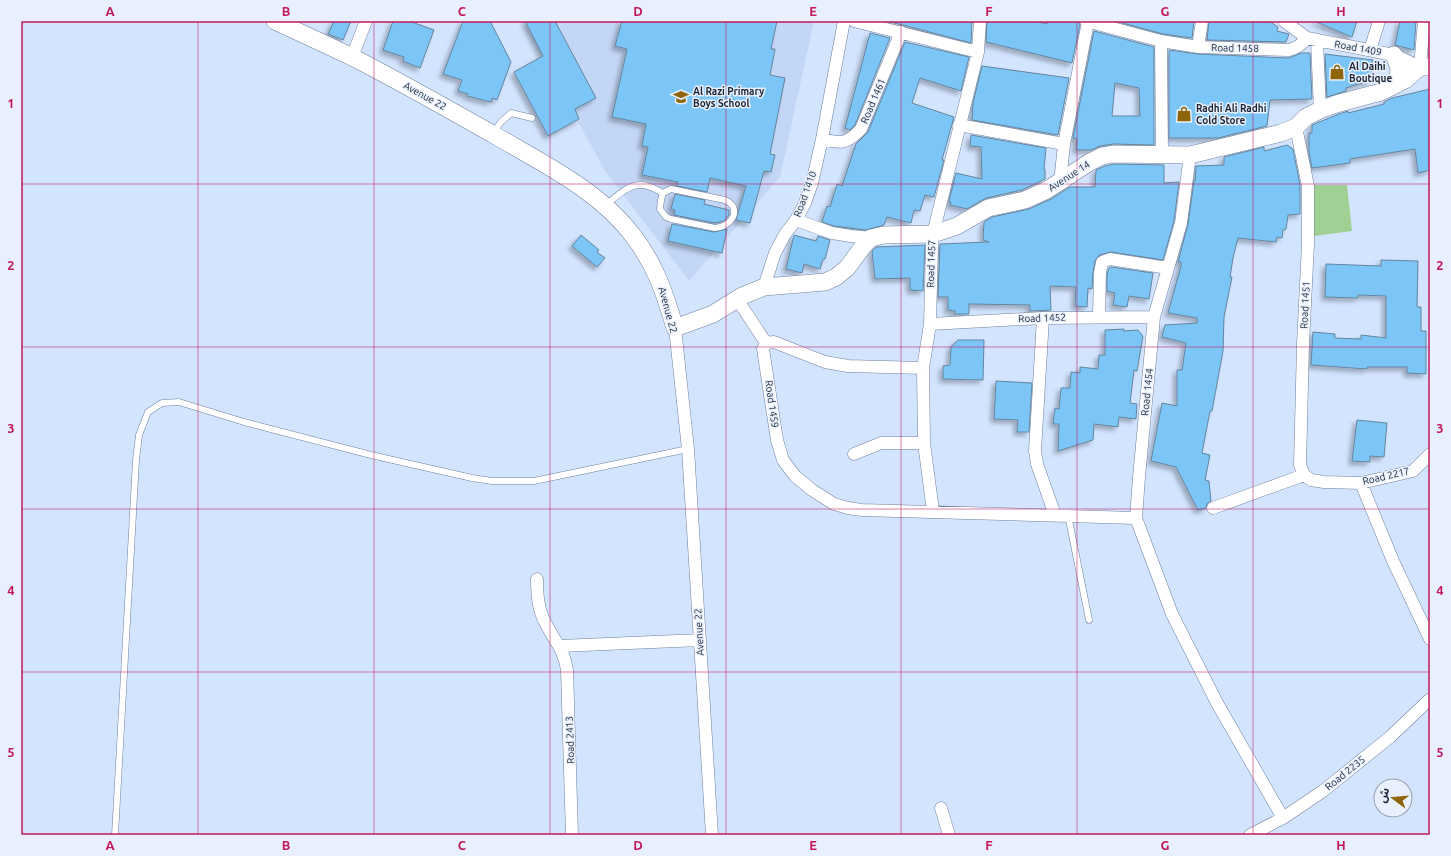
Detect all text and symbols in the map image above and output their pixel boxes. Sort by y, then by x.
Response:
text: A [105,4,115,18]
text: B [282,4,291,18]
text: C [458,4,467,18]
text: D [633,4,643,18]
text: E [809,4,817,18]
text: F [985,4,993,18]
text: G [1161,4,1170,18]
text: H [1336,4,1346,18]
street label: Road 1409 [1333,38,1383,58]
street label: Road 1458 [1211,42,1259,54]
place label: Al Daihi Boutique [1349,61,1392,84]
shop icon: Al Daihi Boutique [1328,63,1346,81]
street label: Road 1461 [859,77,887,125]
street label: Avenue 22 [402,80,448,112]
place label: Al Razi Primary Boys School [693,86,765,109]
school or university icon: Al Razi Primary Boys School [672,88,690,106]
text: 1 [7,96,15,110]
text: 1 [1436,96,1444,110]
place label: Radhi Ali Radhi Cold Store [1196,103,1267,126]
shop icon: Radhi Ali Radhi Cold Store [1175,105,1193,123]
street label: Avenue 14 [1046,158,1092,193]
street label: Road 1410 [792,169,818,218]
street label: Road 1457 [925,240,937,288]
text: 2 [7,258,15,272]
text: 2 [1436,258,1444,272]
street label: Road 1451 [1298,281,1312,329]
street label: Avenue 22 [657,286,679,334]
street label: Road 1452 [1018,312,1066,324]
street label: Road 1454 [1139,367,1155,416]
street label: Road 1459 [763,380,781,428]
text: 3 [7,421,15,435]
text: 3 [1436,421,1444,435]
street label: Road 2217 [1361,465,1411,487]
text: 4 [7,583,15,597]
text: 4 [1436,583,1444,597]
street label: Avenue 22 [692,608,706,656]
street label: Road 2413 [564,716,576,764]
text: 5 [7,745,15,759]
text: 5 [1436,745,1444,759]
street label: Road 2235 [1323,754,1367,792]
north arrow [1373,778,1413,818]
text: ش [1376,786,1392,804]
text: A [105,838,115,852]
text: B [282,838,291,852]
text: C [458,838,467,852]
text: D [633,838,643,852]
text: E [809,838,817,852]
text: F [985,838,993,852]
text: G [1161,838,1170,852]
text: H [1336,838,1346,852]

